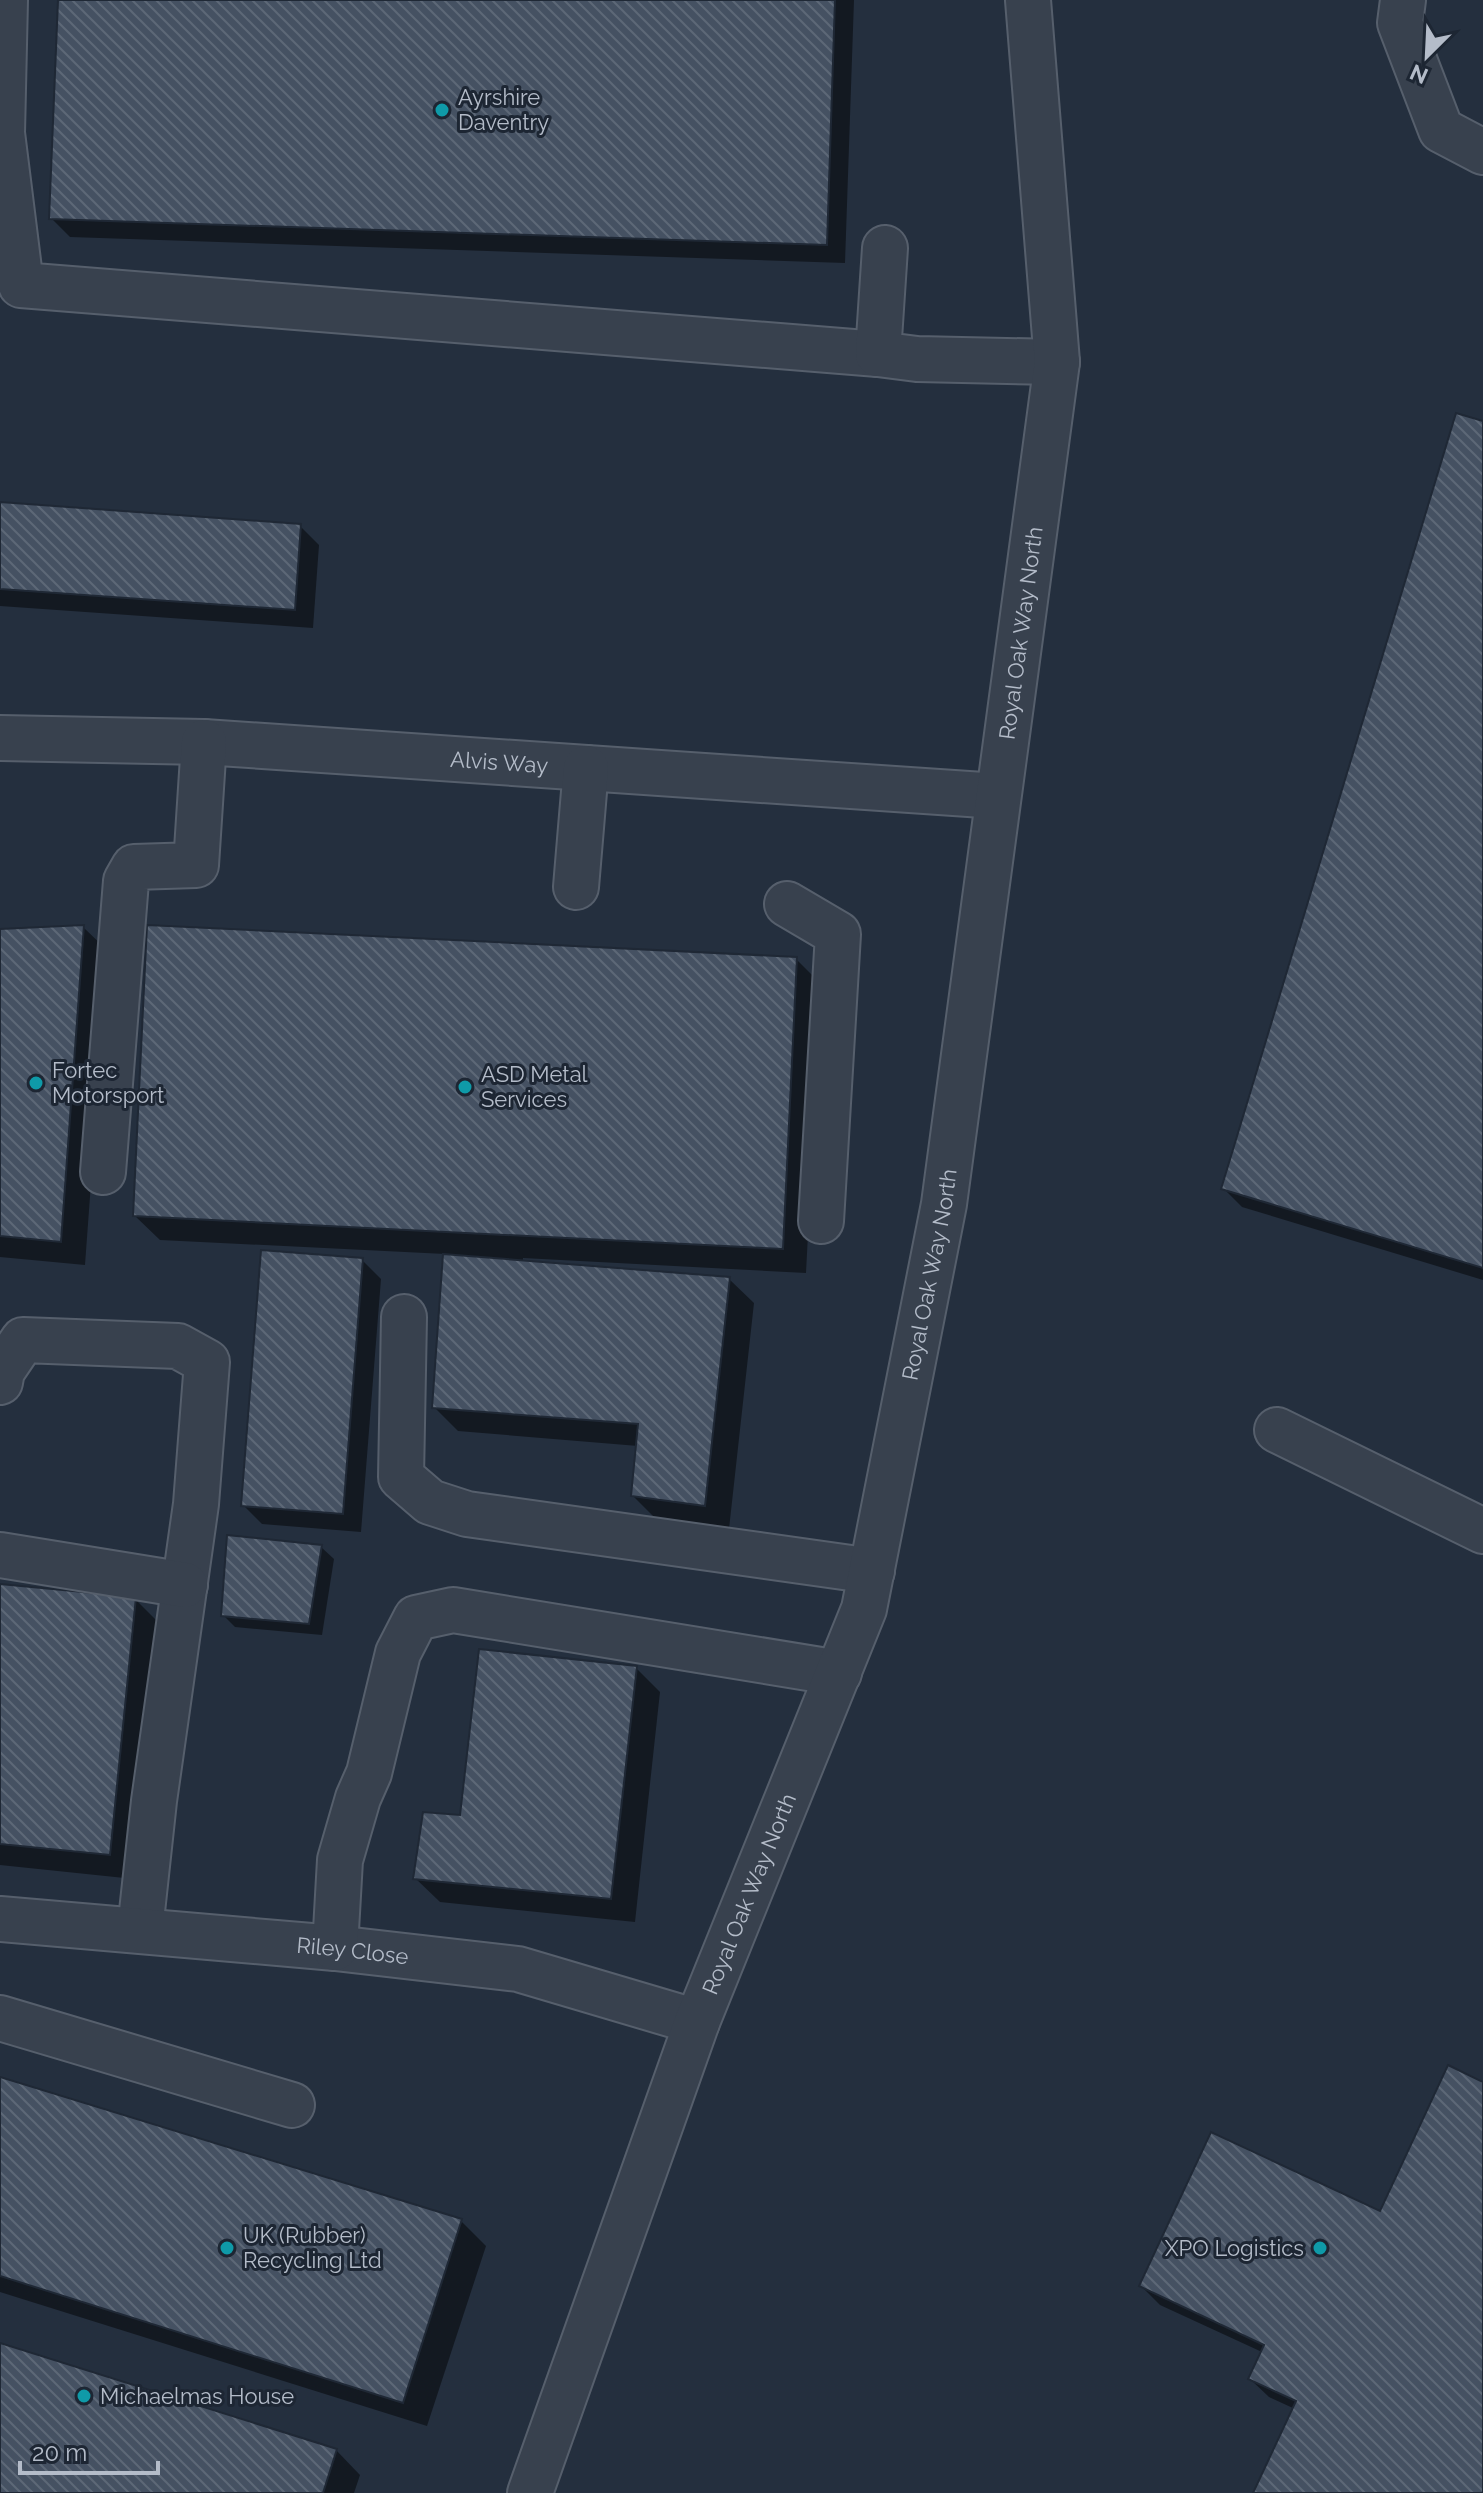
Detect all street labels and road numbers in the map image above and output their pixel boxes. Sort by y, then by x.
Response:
street label: Royal Oak Way North [993,525,1048,741]
street label: Alvis Way [450,746,549,778]
street label: Royal Oak Way North [896,1167,962,1382]
street label: Royal Oak Way North [697,1789,801,1998]
street label: Riley Close [296,1932,410,1969]

